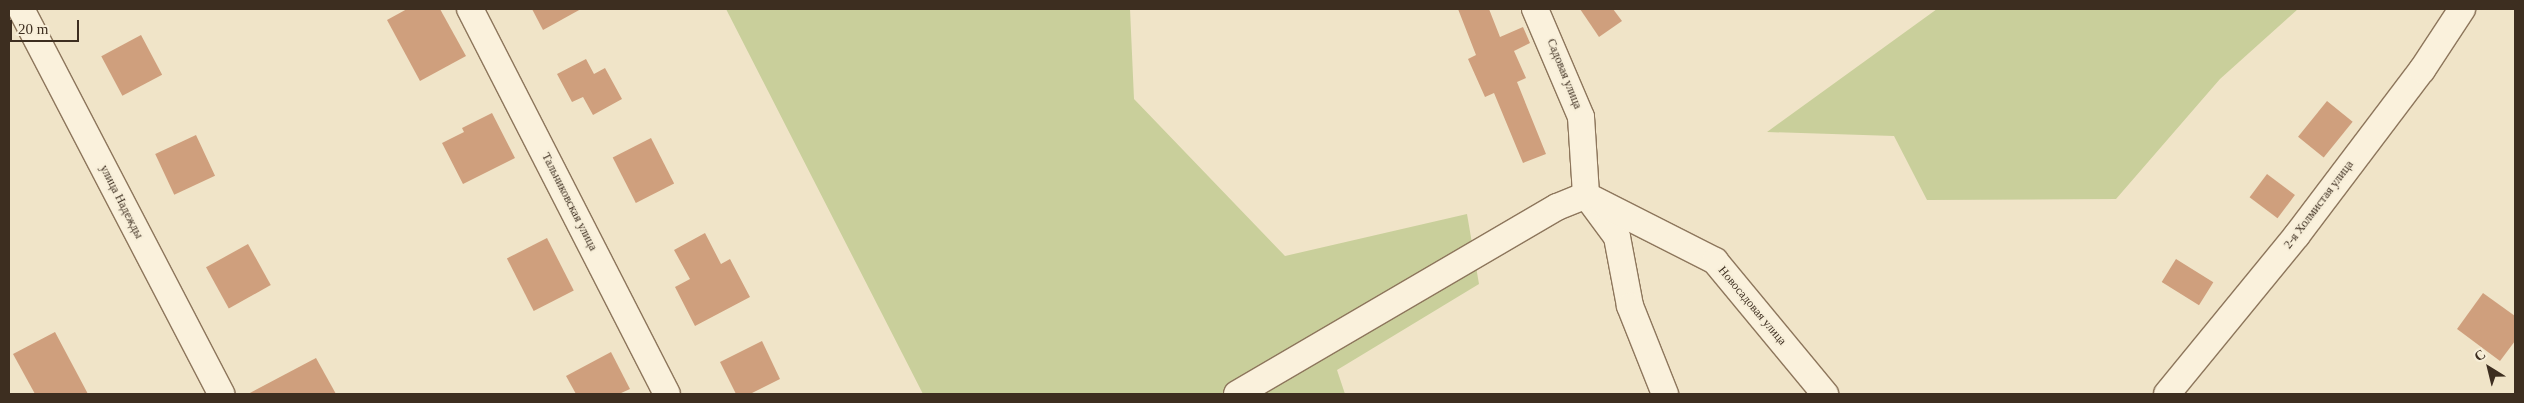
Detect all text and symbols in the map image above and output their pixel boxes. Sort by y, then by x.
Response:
scale bar [12,10,81,42]
text: 20 m [18,21,48,37]
street label: Садовая улица [1543,37,1585,111]
street label: Тальниковская улица [538,151,600,253]
street label: 2-я Холмистая улица [2281,158,2357,252]
street label: улица Надежды [96,163,146,241]
street label: Новосадовая улица [1715,264,1789,348]
north arrow [2464,343,2514,393]
text: С [2471,346,2488,365]

